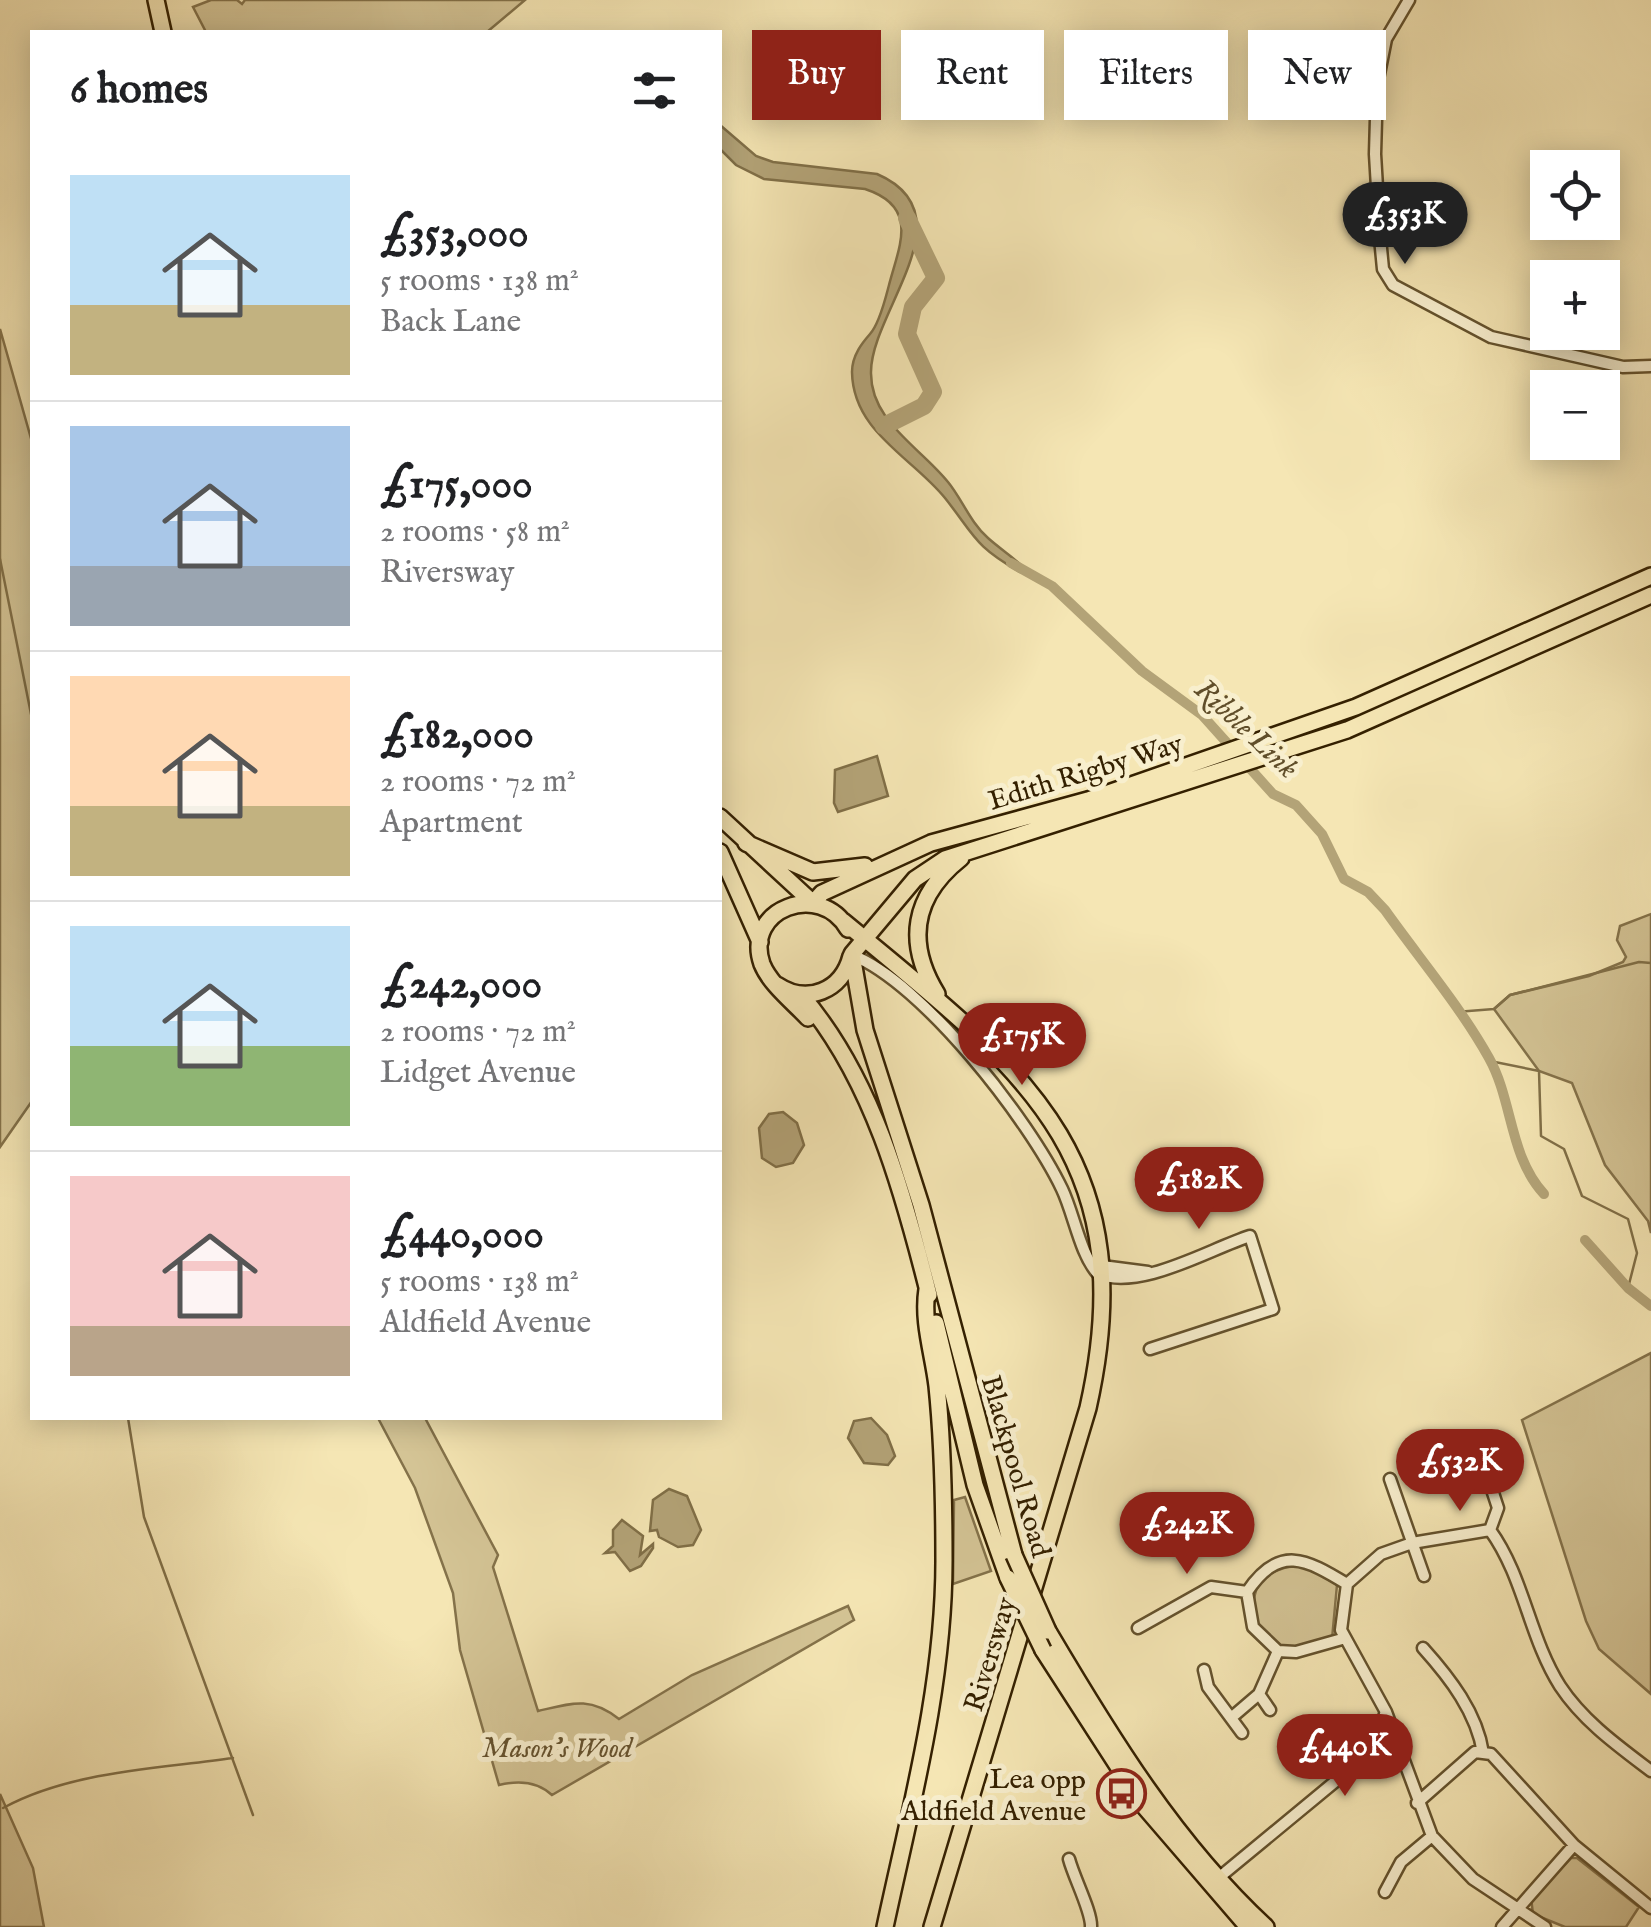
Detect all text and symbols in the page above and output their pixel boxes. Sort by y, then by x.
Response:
chip: Buy [752,30,881,120]
chip: Rent [901,30,1044,120]
chip: Filters [1064,30,1228,120]
chip: New [1248,30,1386,120]
icon: filters [627,63,682,118]
text: 6 homes [70,64,208,117]
map controls [1530,150,1620,460]
button: locate [1530,150,1620,240]
pin: £353K [1335,182,1475,267]
text: £353K [1365,194,1445,235]
text: £353,000 [380,208,529,261]
icon: home [150,215,270,335]
button: + [1530,260,1620,350]
text: 5 rooms · 138 m² [380,261,579,302]
text: Back Lane [380,302,521,343]
button: − [1530,370,1620,460]
text: £175,000 [380,459,533,512]
icon: home [150,466,270,586]
text: 2 rooms · 58 m² [380,512,570,553]
text: Riversway [380,553,515,594]
water label: Ribble Link [1185,672,1306,787]
text: £182,000 [380,709,534,762]
icon: home [150,716,270,836]
street label: Edith Rigby Way [984,727,1187,820]
text: 2 rooms · 72 m² [380,762,576,803]
text: Apartment [380,803,523,844]
text: £242,000 [380,959,542,1012]
icon: home [150,966,270,1086]
pin: £175K [952,1003,1092,1088]
text: 2 rooms · 72 m² [380,1012,576,1053]
text: £175K [980,1015,1064,1056]
text: Lidget Avenue [380,1053,576,1094]
pin: £182K [1129,1147,1269,1232]
text: £182K [1157,1159,1241,1200]
text: £440,000 [380,1209,544,1262]
icon: home [150,1216,270,1336]
text: 5 rooms · 138 m² [380,1262,579,1303]
text: Aldfield Avenue [380,1303,591,1344]
street label: Blackpool Road [972,1372,1057,1562]
pin: £532K [1390,1429,1530,1514]
text: £532K [1418,1441,1502,1482]
pin: £242K [1117,1492,1257,1577]
text: £242K [1141,1504,1233,1545]
street label: Riversway [957,1593,1025,1716]
pin: £440K [1275,1714,1415,1799]
text: £440K [1299,1726,1391,1767]
park label: Mason's Wood [482,1732,634,1767]
place label: Lea opp Aldfield Avenue [900,1763,1086,1830]
bus stop icon: Lea opp Aldfield Avenue [1095,1768,1147,1820]

